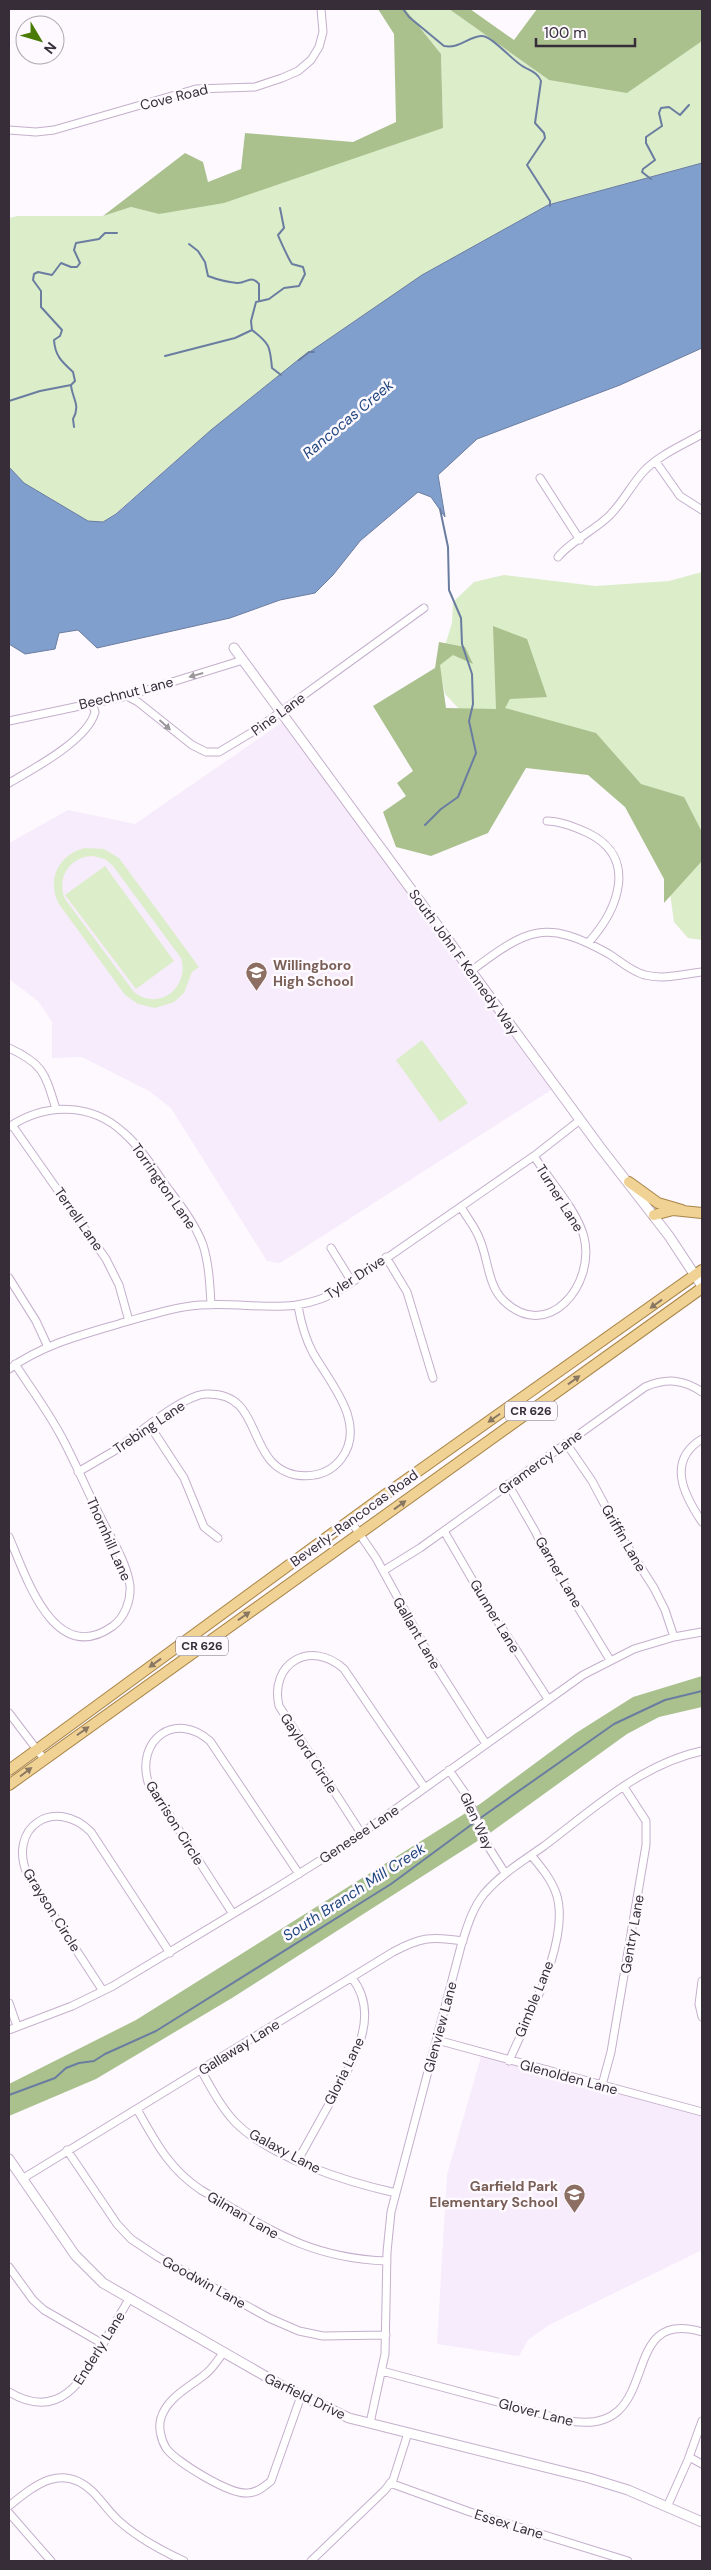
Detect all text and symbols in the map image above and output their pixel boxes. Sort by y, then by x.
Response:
north arrow [15,15,65,65]
scale bar [536,15,635,47]
text: 100 m [544,23,587,43]
text: N [40,38,60,58]
street label: Cove Road [138,80,210,114]
water label: Rancocas Creek [298,375,398,463]
one-way arrow [189,671,204,679]
street label: Beechnut Lane [77,673,175,713]
street label: Pine Lane [248,688,308,740]
one-way arrow [159,719,171,731]
street label: South John F Kennedy Way [405,885,523,1039]
place label: Willingboro High School [273,956,354,990]
school or university icon: Willingboro High School [245,961,269,992]
street label: Torrington Lane [128,1140,200,1232]
street label: Turner Lane [532,1161,588,1235]
street label: Terrell Lane [51,1184,107,1254]
street label: Tyler Drive [322,1251,388,1303]
one-way arrow [649,1299,663,1309]
one-way arrow [567,1375,581,1385]
street label: Trebing Lane [110,1396,188,1458]
road number: CR 626 [505,1402,557,1420]
one-way arrow [488,1413,501,1423]
street label: Gramercy Lane [495,1426,585,1498]
street label: Beverly-Rancocas Road [286,1466,422,1570]
street label: Thornhill Lane [83,1494,135,1584]
one-way arrow [393,1500,406,1510]
street label: Griffin Lane [598,1501,650,1575]
street label: Garner Lane [531,1533,587,1611]
street label: Gunner Lane [466,1576,524,1656]
street label: Gallant Lane [389,1594,445,1672]
one-way arrow [237,1611,251,1621]
road number: CR 626 [176,1636,228,1655]
one-way arrow [148,1658,162,1668]
street label: Gaylord Circle [276,1709,342,1797]
one-way arrow [77,1726,90,1736]
one-way arrow [19,1767,33,1777]
street label: Garrison Circle [142,1777,208,1869]
street label: Glen Way [456,1789,498,1853]
street label: Genesee Lane [316,1801,402,1867]
water label: South Branch Mill Creek [279,1838,429,1946]
street label: Grayson Circle [19,1865,85,1955]
street label: Gentry Lane [616,1893,648,1975]
street label: Gimble Lane [510,1958,558,2040]
street label: Glenview Lane [419,1980,461,2074]
street label: Gallaway Lane [195,2015,283,2079]
street label: Gloria Lane [320,2034,368,2108]
street label: Glenolden Lane [518,2055,620,2099]
street label: Galaxy Lane [246,2125,324,2177]
place label: Garfield Park Elementary School [429,2177,558,2211]
school or university icon: Garfield Park Elementary School [562,2182,586,2213]
street label: Gilman Lane [204,2187,282,2243]
street label: Goodwin Lane [159,2252,249,2312]
street label: Enderly Lane [69,2308,129,2388]
street label: Garfield Drive [261,2369,349,2423]
street label: Glover Lane [497,2394,575,2430]
street label: Essex Lane [472,2505,546,2543]

